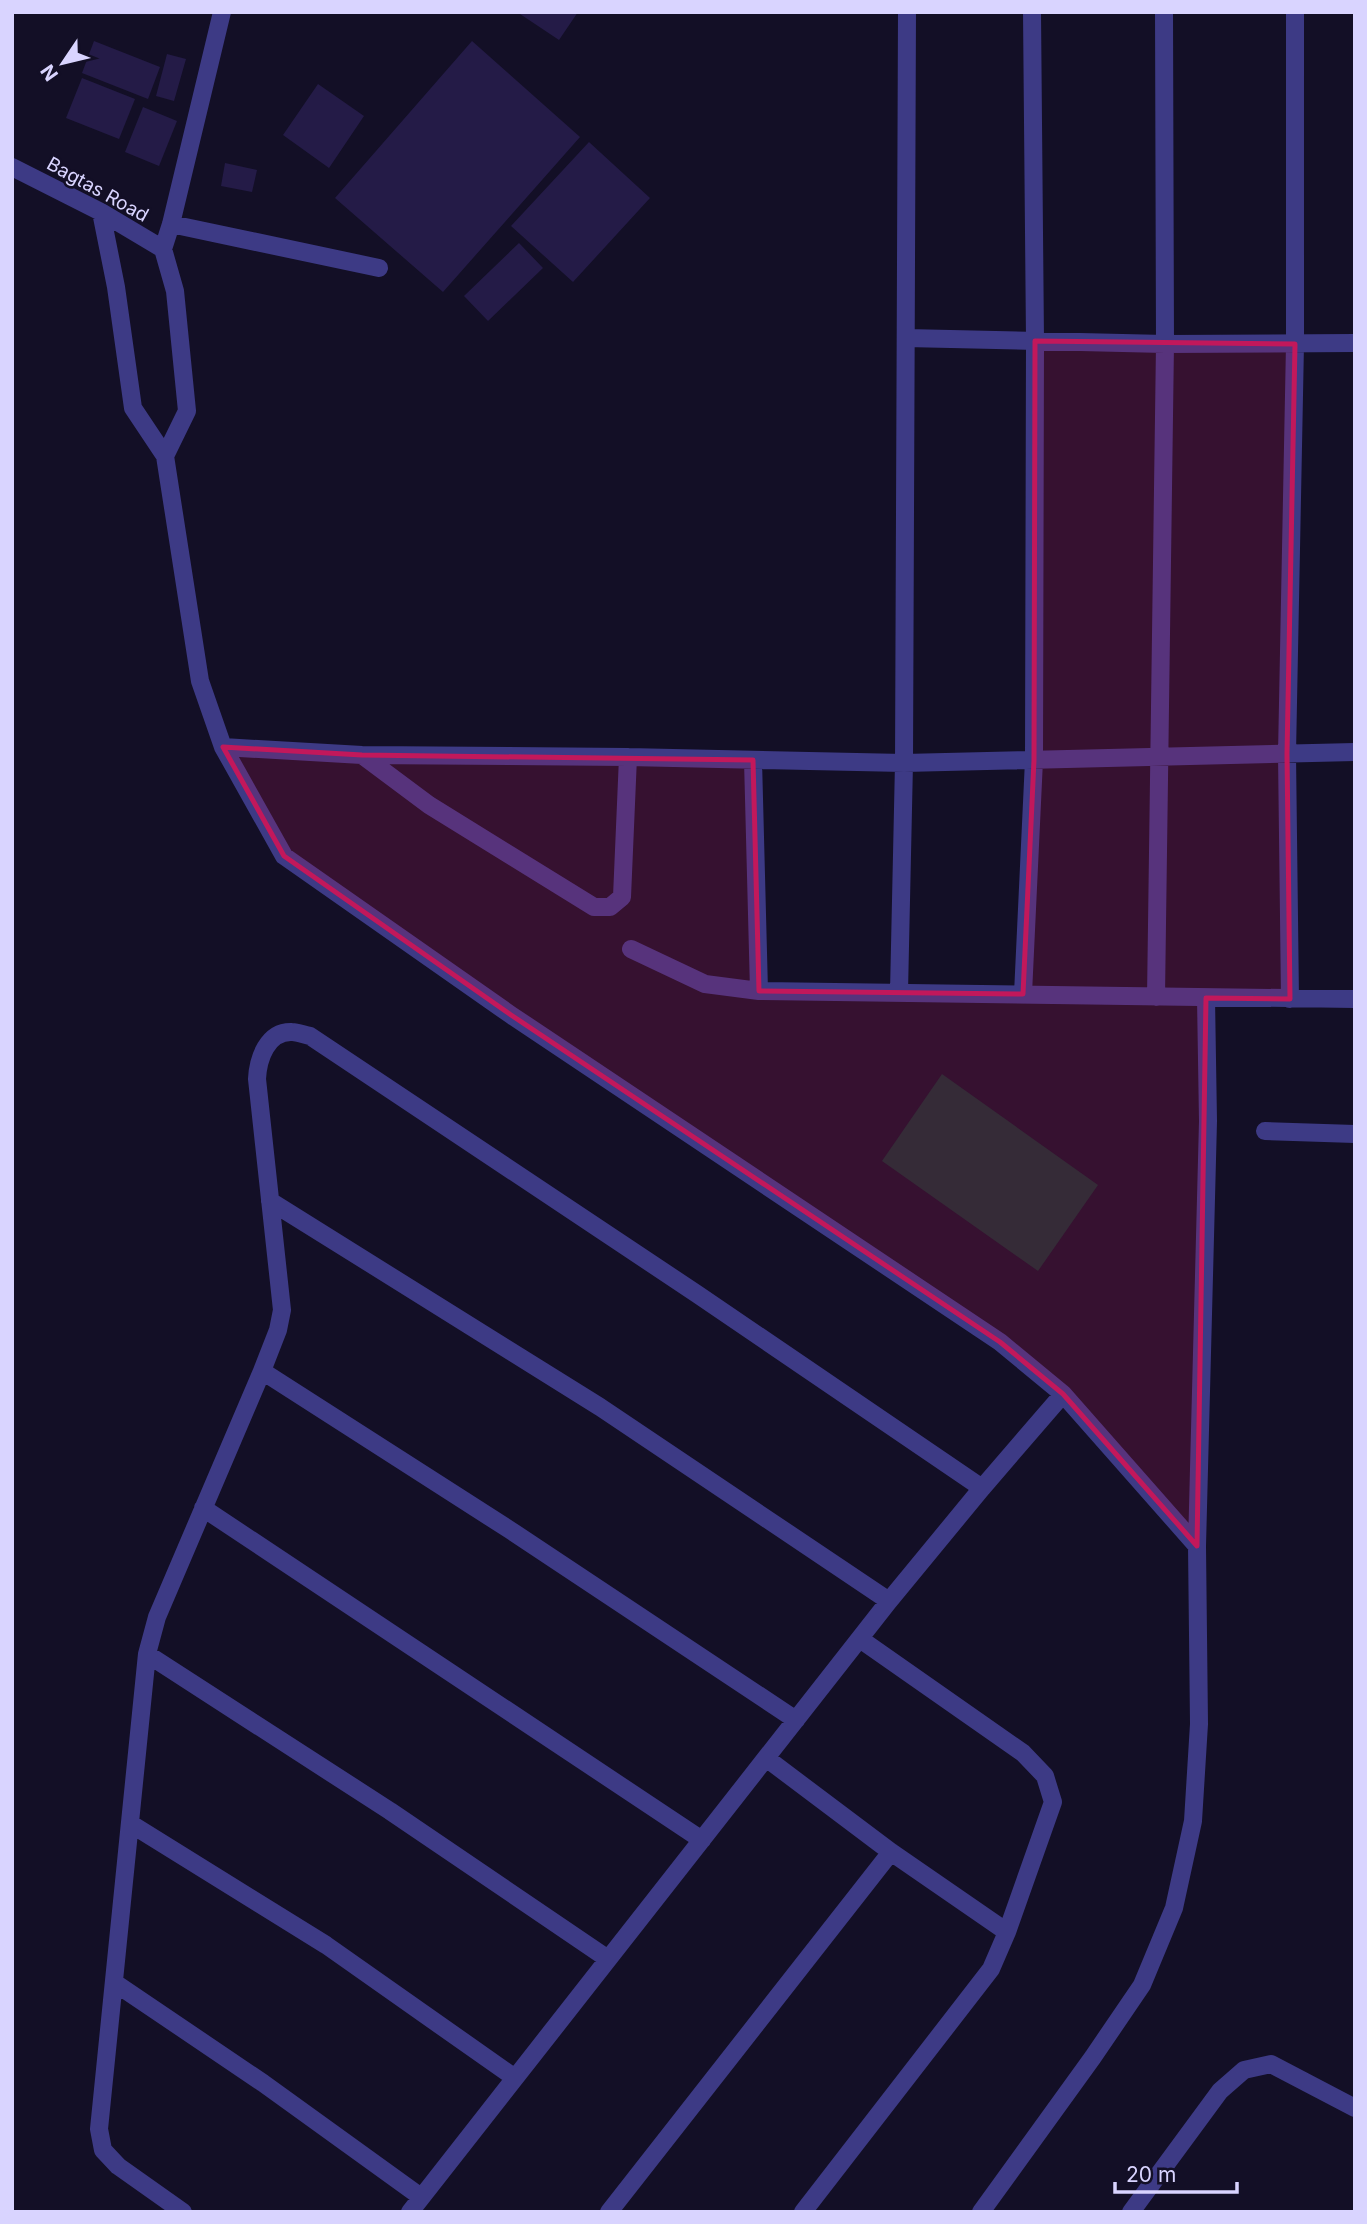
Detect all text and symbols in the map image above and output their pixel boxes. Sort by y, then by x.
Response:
north arrow [28,28,98,98]
text: N [36,60,63,85]
street label: Bagtas Road [43,152,153,227]
scale bar [1115,2150,1238,2194]
text: 20 m [1126,2162,1176,2187]

